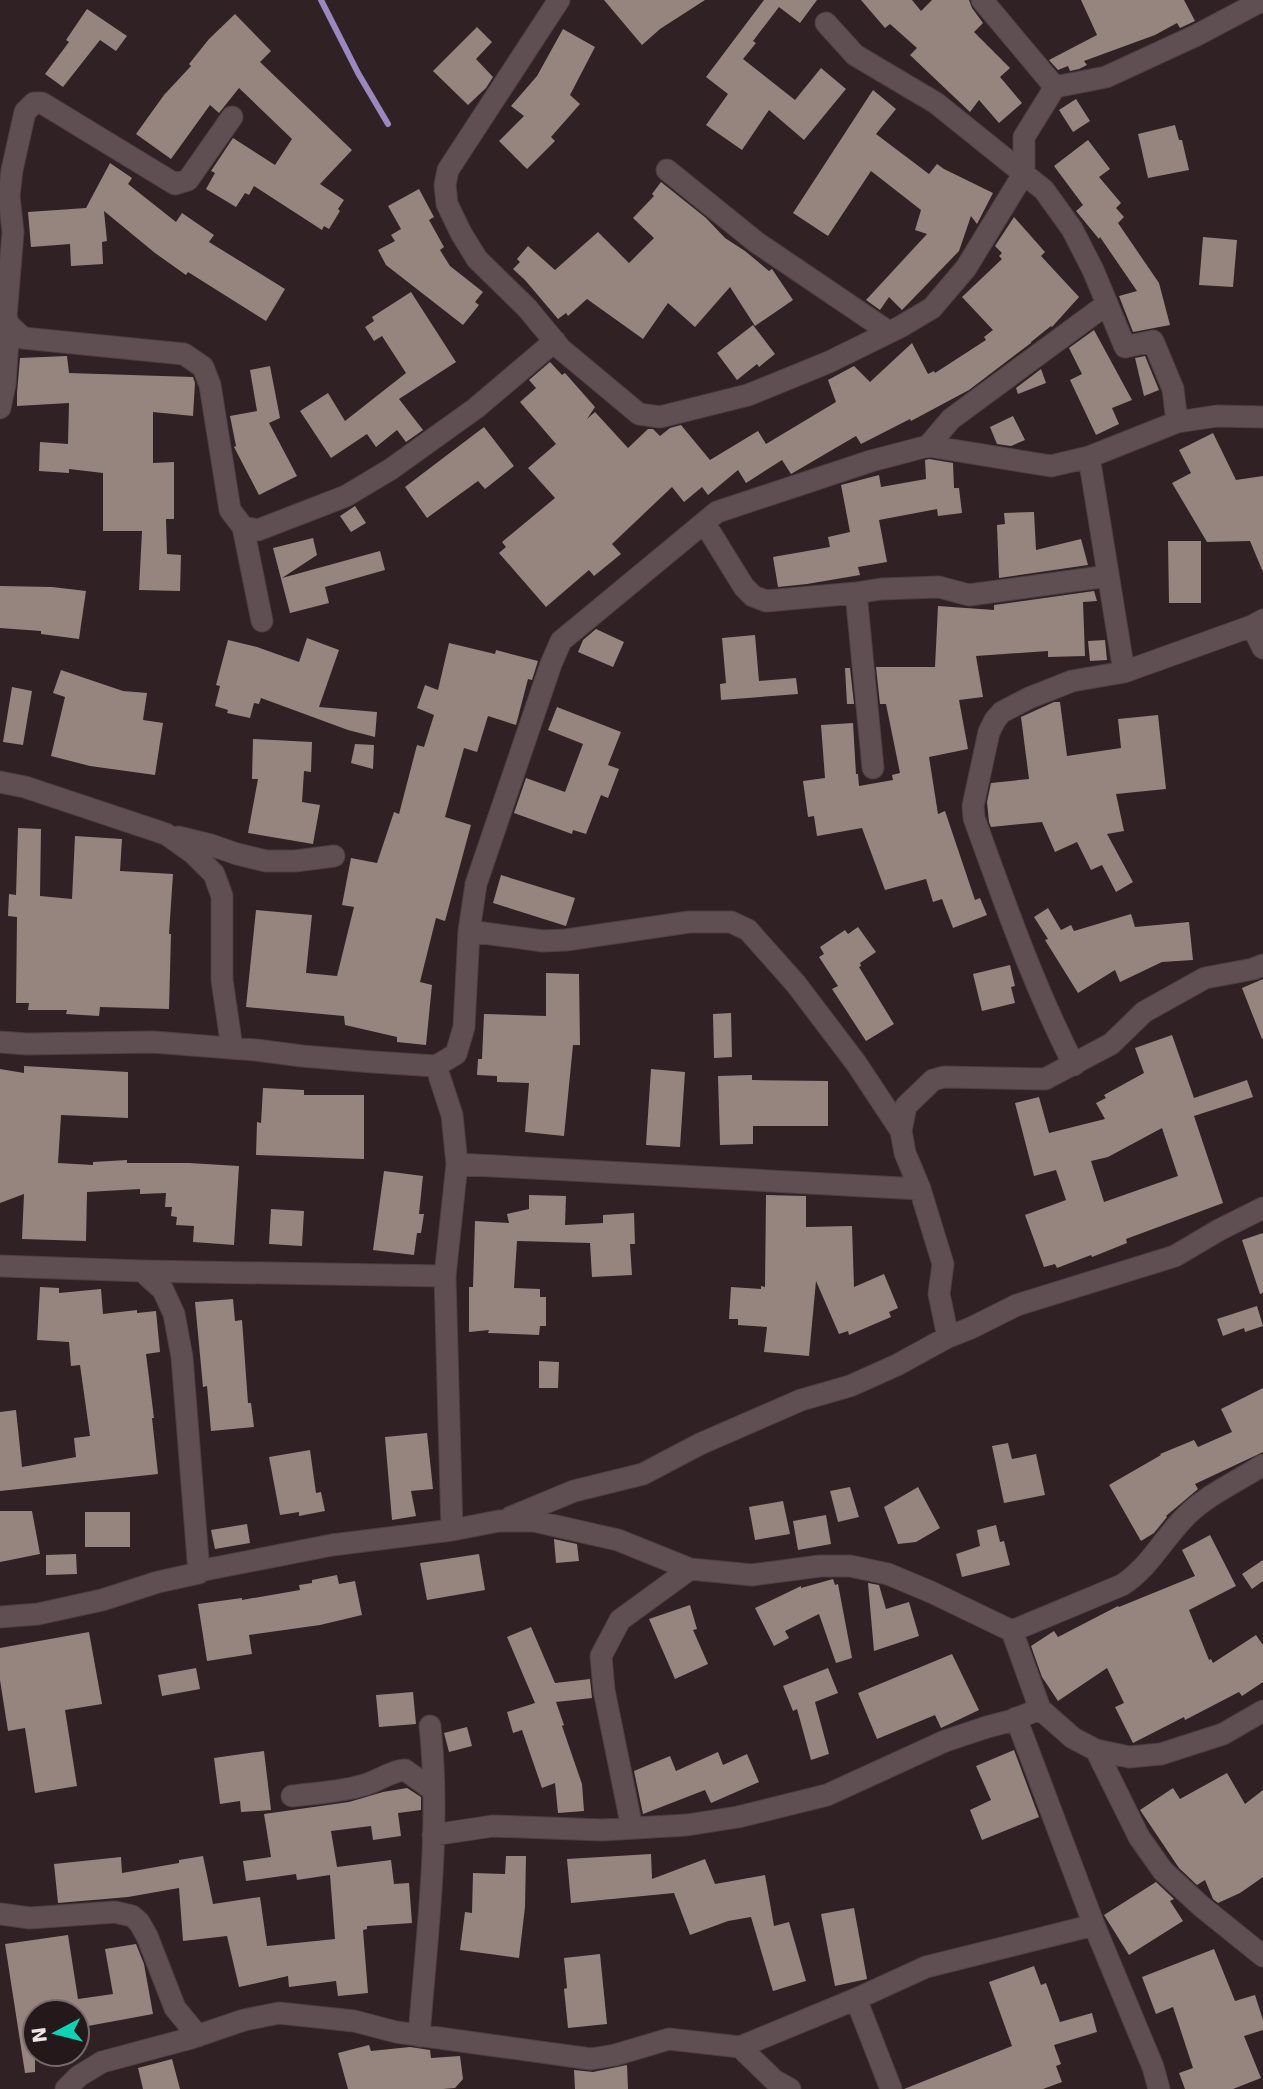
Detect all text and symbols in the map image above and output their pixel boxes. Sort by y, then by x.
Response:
north arrow [21,1998,91,2068]
text: N [27,2026,51,2044]

